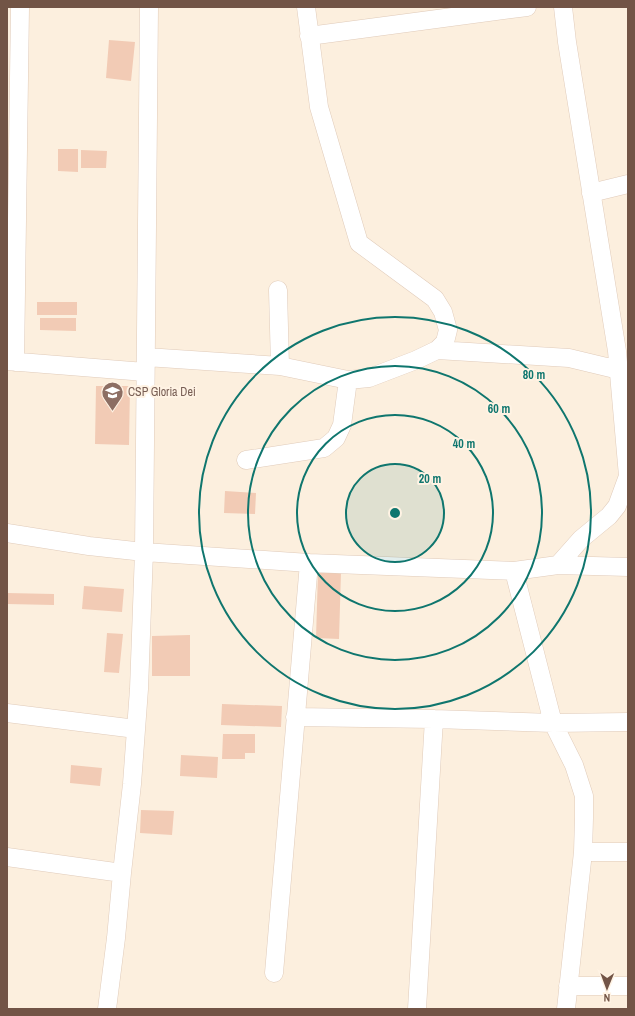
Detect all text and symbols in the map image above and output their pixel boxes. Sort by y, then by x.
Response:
text: 80 m [523,367,545,383]
school or university icon: CSP Gloria Dei [100,379,126,412]
place label: CSP Gloria Dei [128,384,196,400]
text: 60 m [488,401,510,417]
text: 40 m [453,436,475,452]
text: 20 m [419,471,441,487]
centre of rings [388,506,402,520]
north arrow [587,968,627,1008]
text: N [603,991,610,1005]

